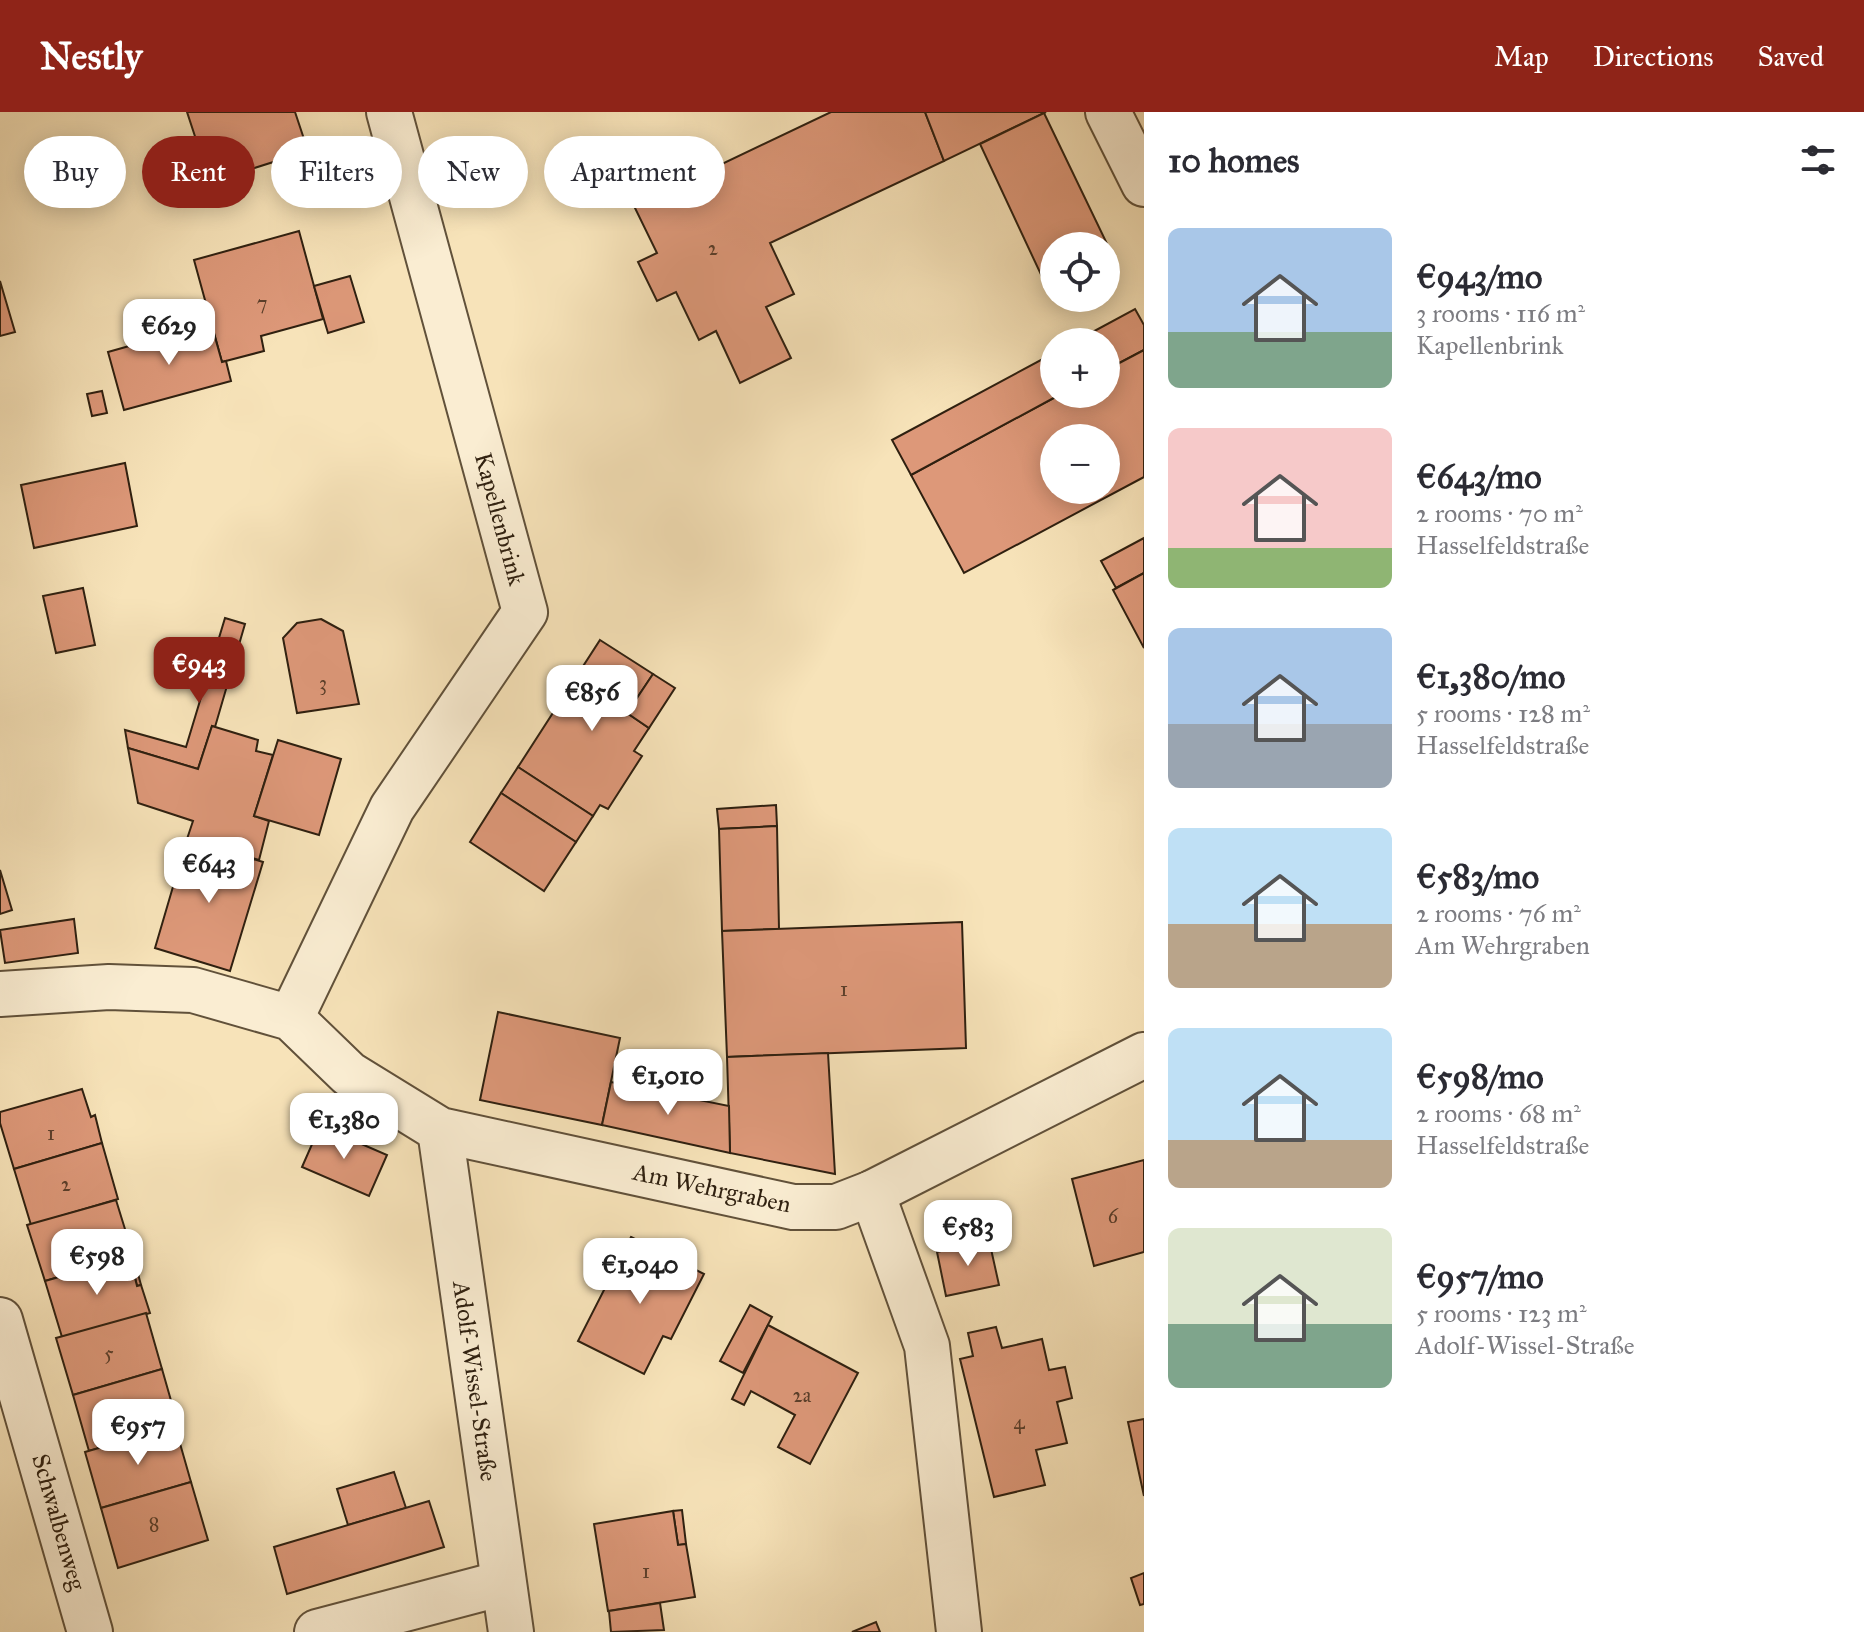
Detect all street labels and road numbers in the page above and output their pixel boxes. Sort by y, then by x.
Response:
street label: Kapellenbrink [468,449,532,590]
street label: Am Wehrgraben [629,1156,794,1219]
street label: Adolf-Wissel-Straße [446,1278,504,1483]
street label: Schwalbenweg [25,1450,93,1594]

